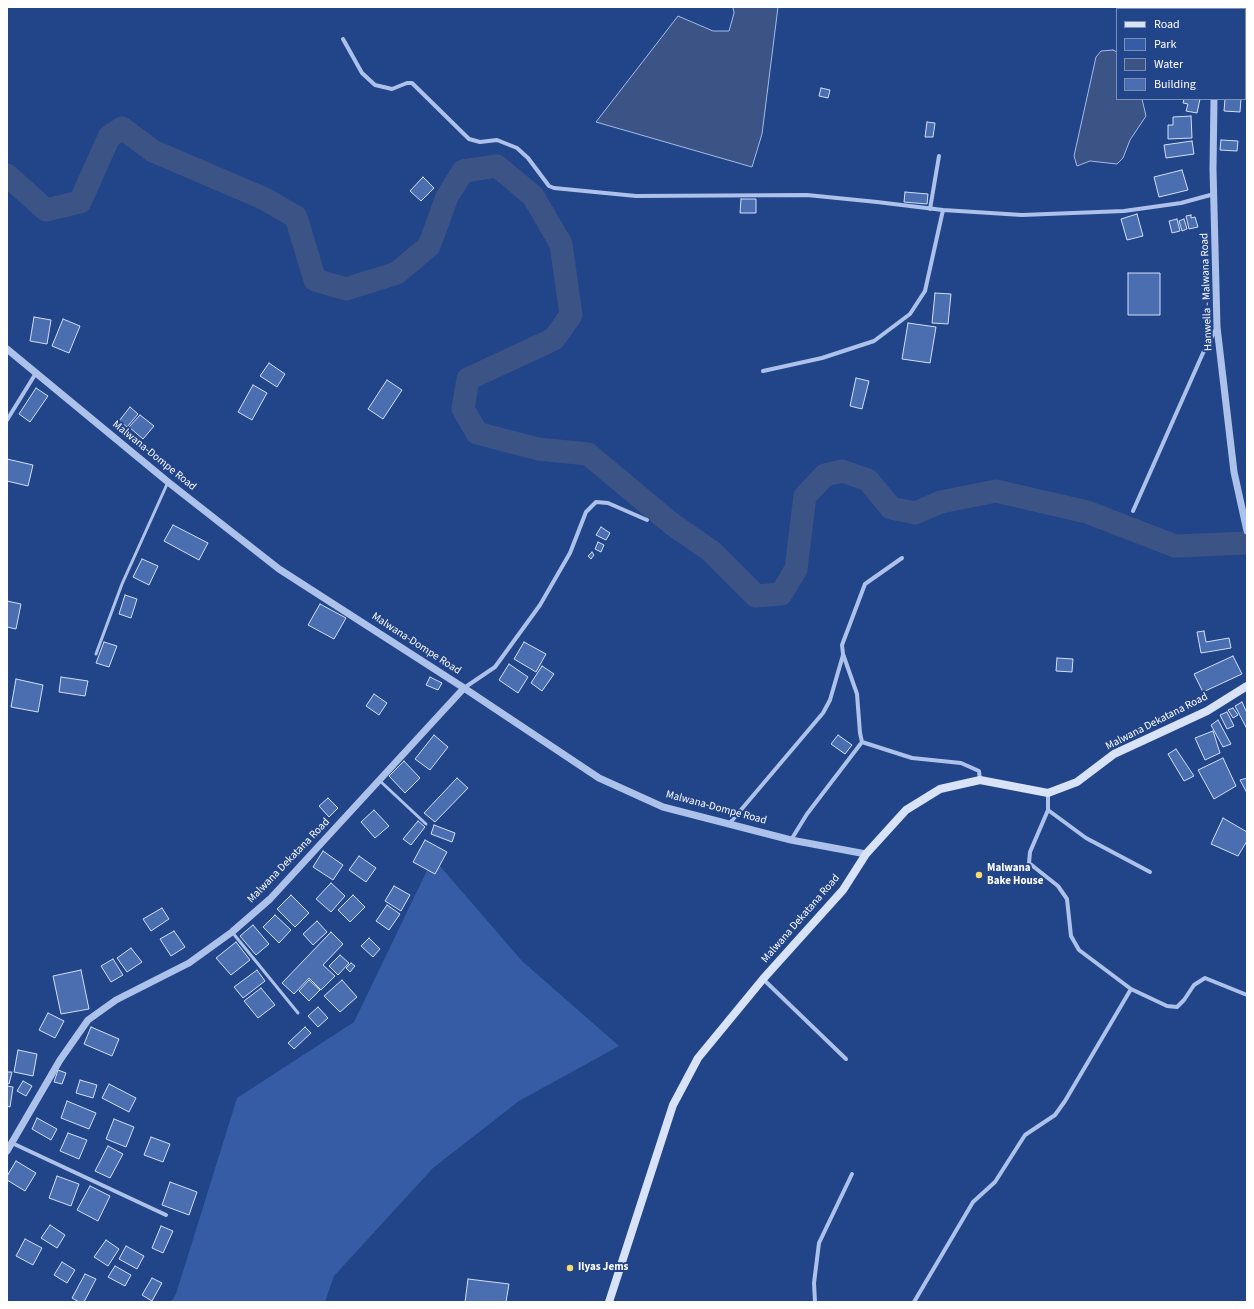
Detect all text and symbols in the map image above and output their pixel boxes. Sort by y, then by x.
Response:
legend [1116,8,1246,100]
text: Road [1154,16,1180,33]
text: Park [1154,36,1176,53]
text: Water [1154,56,1183,73]
text: Building [1154,76,1196,93]
street label: Hanwella - Malwana Road [1198,233,1216,351]
street label: Malwana-Dompe Road [109,418,199,494]
street label: Malwana-Dompe Road [369,610,463,678]
street label: Malwana Dekatana Road [1104,691,1210,753]
street label: Malwana-Dompe Road [664,788,768,828]
street label: Malwana Dekatana Road [245,816,333,906]
place label: Malwana Bake House [987,862,1043,888]
marker: Malwana Bake House [974,870,984,880]
street label: Malwana Dekatana Road [759,872,843,966]
place label: Ilyas Jems [578,1261,628,1275]
marker: Ilyas Jems [565,1263,575,1273]

